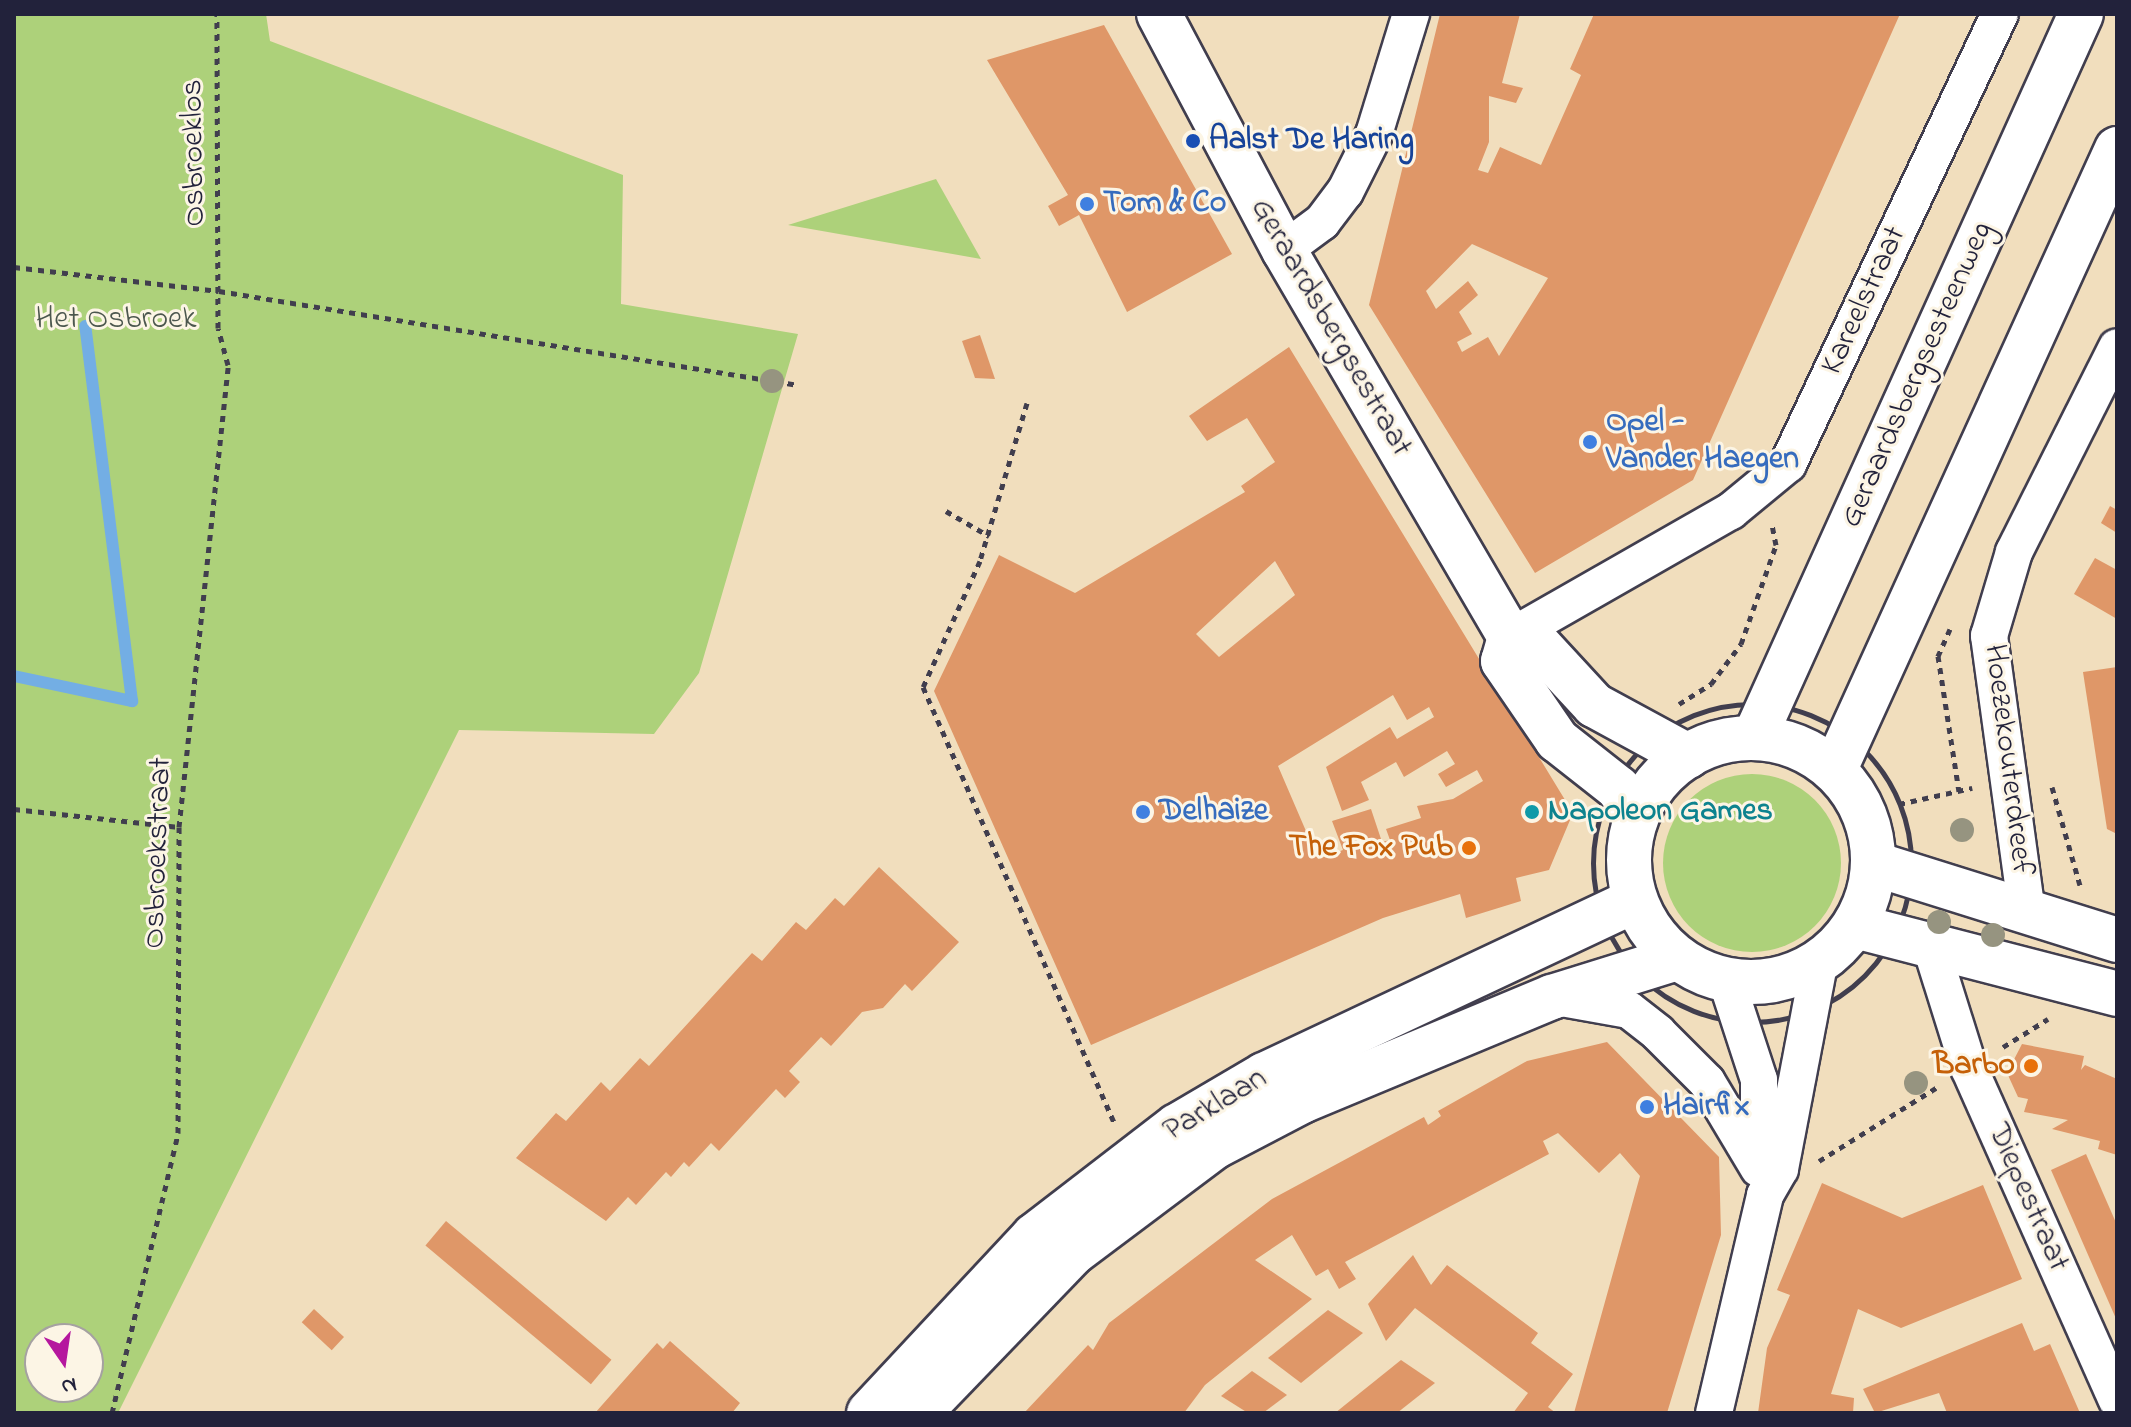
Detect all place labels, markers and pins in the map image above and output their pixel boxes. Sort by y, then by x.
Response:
place label: Aalst De Haring [1209,122,1414,160]
marker: Aalst De Haring [1184,132,1202,150]
place label: Tom & Co [1103,185,1226,223]
marker: Tom & Co [1078,195,1096,213]
place label: Opel - Vander Haegen [1606,405,1799,480]
marker: Opel - Vander Haegen [1581,433,1599,451]
place label: Delhaize [1159,793,1268,831]
place label: Napoleon Games [1548,793,1773,831]
marker: Delhaize [1134,803,1152,821]
marker: Napoleon Games [1523,803,1541,821]
place label: The Fox Pub [1289,829,1453,867]
marker: The Fox Pub [1460,839,1478,857]
place label: Barbo [1933,1047,2015,1085]
marker: Barbo [2022,1057,2040,1075]
place label: Hairfix [1663,1088,1749,1126]
marker: Hairfix [1638,1098,1656,1116]

